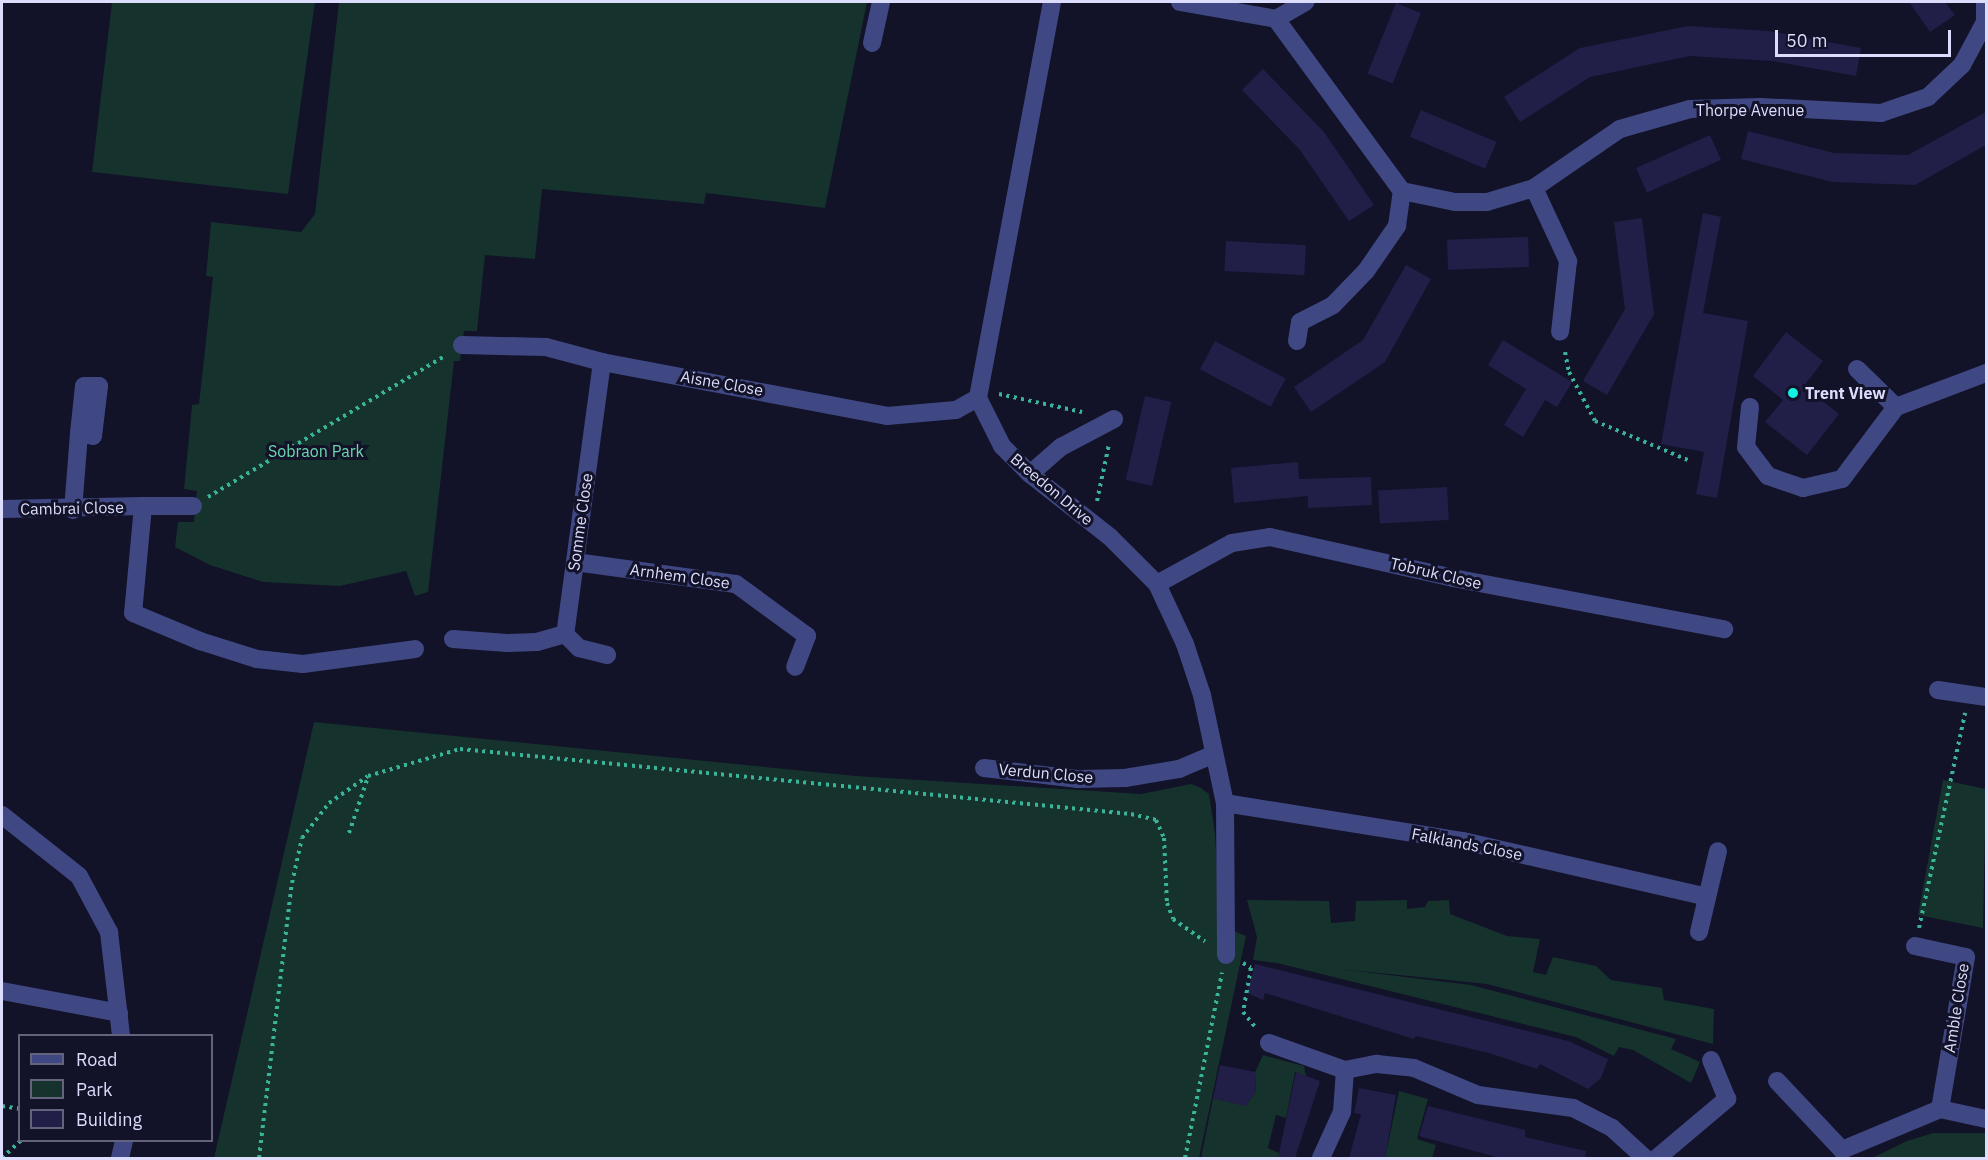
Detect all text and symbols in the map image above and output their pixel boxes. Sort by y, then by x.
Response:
scale bar [1778,18,1954,56]
text: 50 m [1786,29,1828,52]
street label: Thorpe Avenue [1696,100,1804,120]
street label: Aisne Close [679,366,765,400]
place label: Trent View [1805,383,1886,403]
marker: Trent View [1786,386,1800,400]
park label: Sobraon Park [268,441,364,461]
street label: Breedon Drive [1007,449,1097,529]
street label: Somme Close [564,472,596,572]
street label: Cambrai Close [20,497,124,519]
street label: Tobruk Close [1388,553,1484,593]
street label: Arnhem Close [629,559,731,593]
street label: Verdun Close [998,759,1094,787]
street label: Falklands Close [1410,824,1524,864]
street label: Amble Close [1939,962,1973,1054]
legend [18,1034,213,1142]
text: Road [76,1048,117,1071]
text: Park [76,1078,112,1101]
text: Building [76,1108,142,1131]

